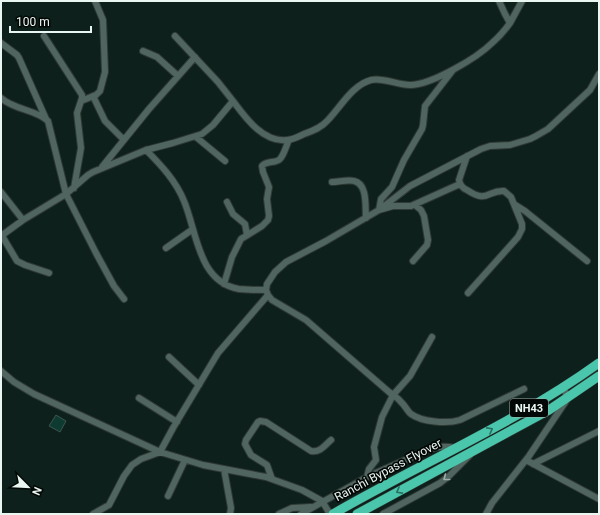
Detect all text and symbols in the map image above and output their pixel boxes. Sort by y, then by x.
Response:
scale bar [10,8,91,34]
text: 100 m [16,15,50,29]
road number: NH43 [510,399,548,417]
one-way arrow [485,427,493,434]
street label: Ranchi Bypass Flyover [332,436,444,504]
north arrow [8,467,48,507]
one-way arrow [443,474,450,481]
text: N [29,485,44,497]
one-way arrow [396,486,404,494]

